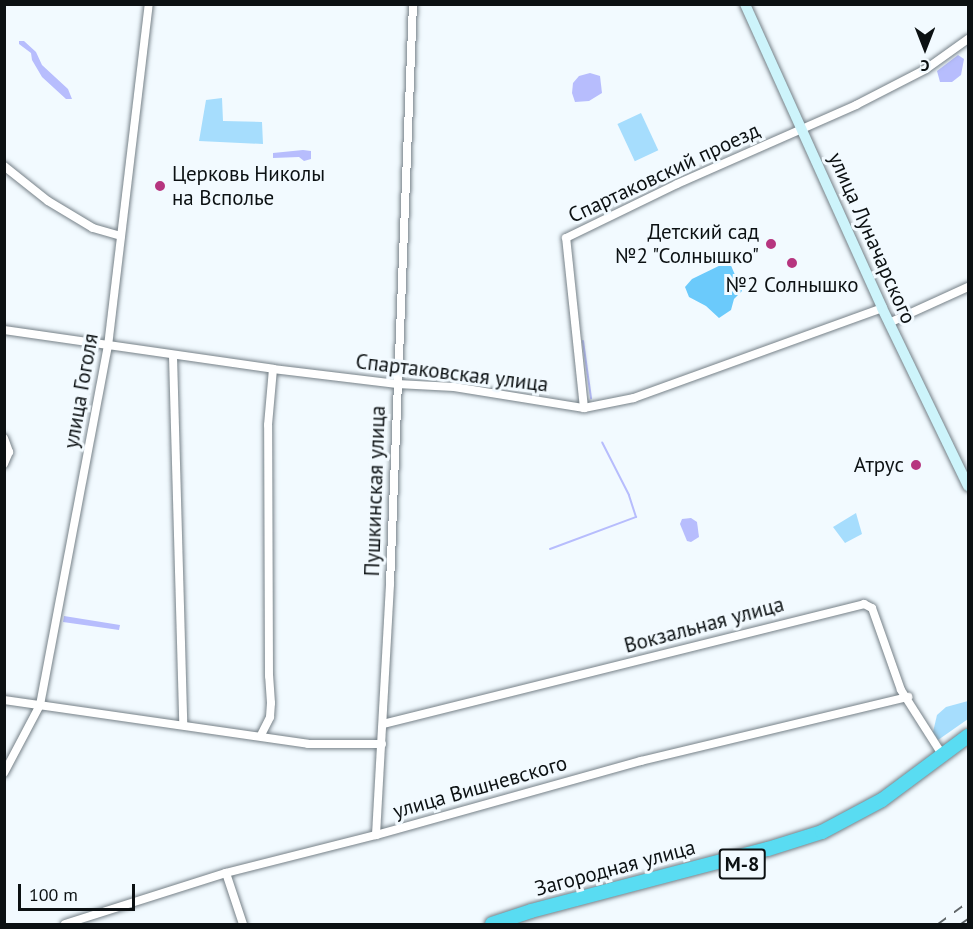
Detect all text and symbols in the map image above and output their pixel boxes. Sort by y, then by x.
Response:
north arrow [895,18,955,78]
text: С [921,56,929,76]
street label: Спартаковский проезд [564,118,764,228]
street label: улица Луначарского [823,148,921,328]
place label: Церковь Николы на Всполье [172,161,326,211]
marker: Церковь Николы на Всполье [153,179,167,193]
place label: Детский сад №2 "Солнышко" [614,219,759,269]
marker: Детский сад №2 "Солнышко" [764,237,778,251]
marker: №2 Солнышко [785,256,799,270]
place label: №2 Солнышко [725,272,859,298]
street label: улица Гоголя [58,332,104,450]
street label: Спартаковская улица [354,349,550,397]
street label: Пушкинская улица [359,405,391,577]
place label: Атрус [854,452,904,478]
marker: Атрус [909,458,923,472]
street label: Вокзальная улица [621,592,787,658]
street label: улица Вишневского [390,750,570,824]
street label: Загородная улица [532,834,698,902]
road number: М-8 [718,847,766,881]
scale bar [21,872,138,910]
text: 100 m [29,883,78,906]

